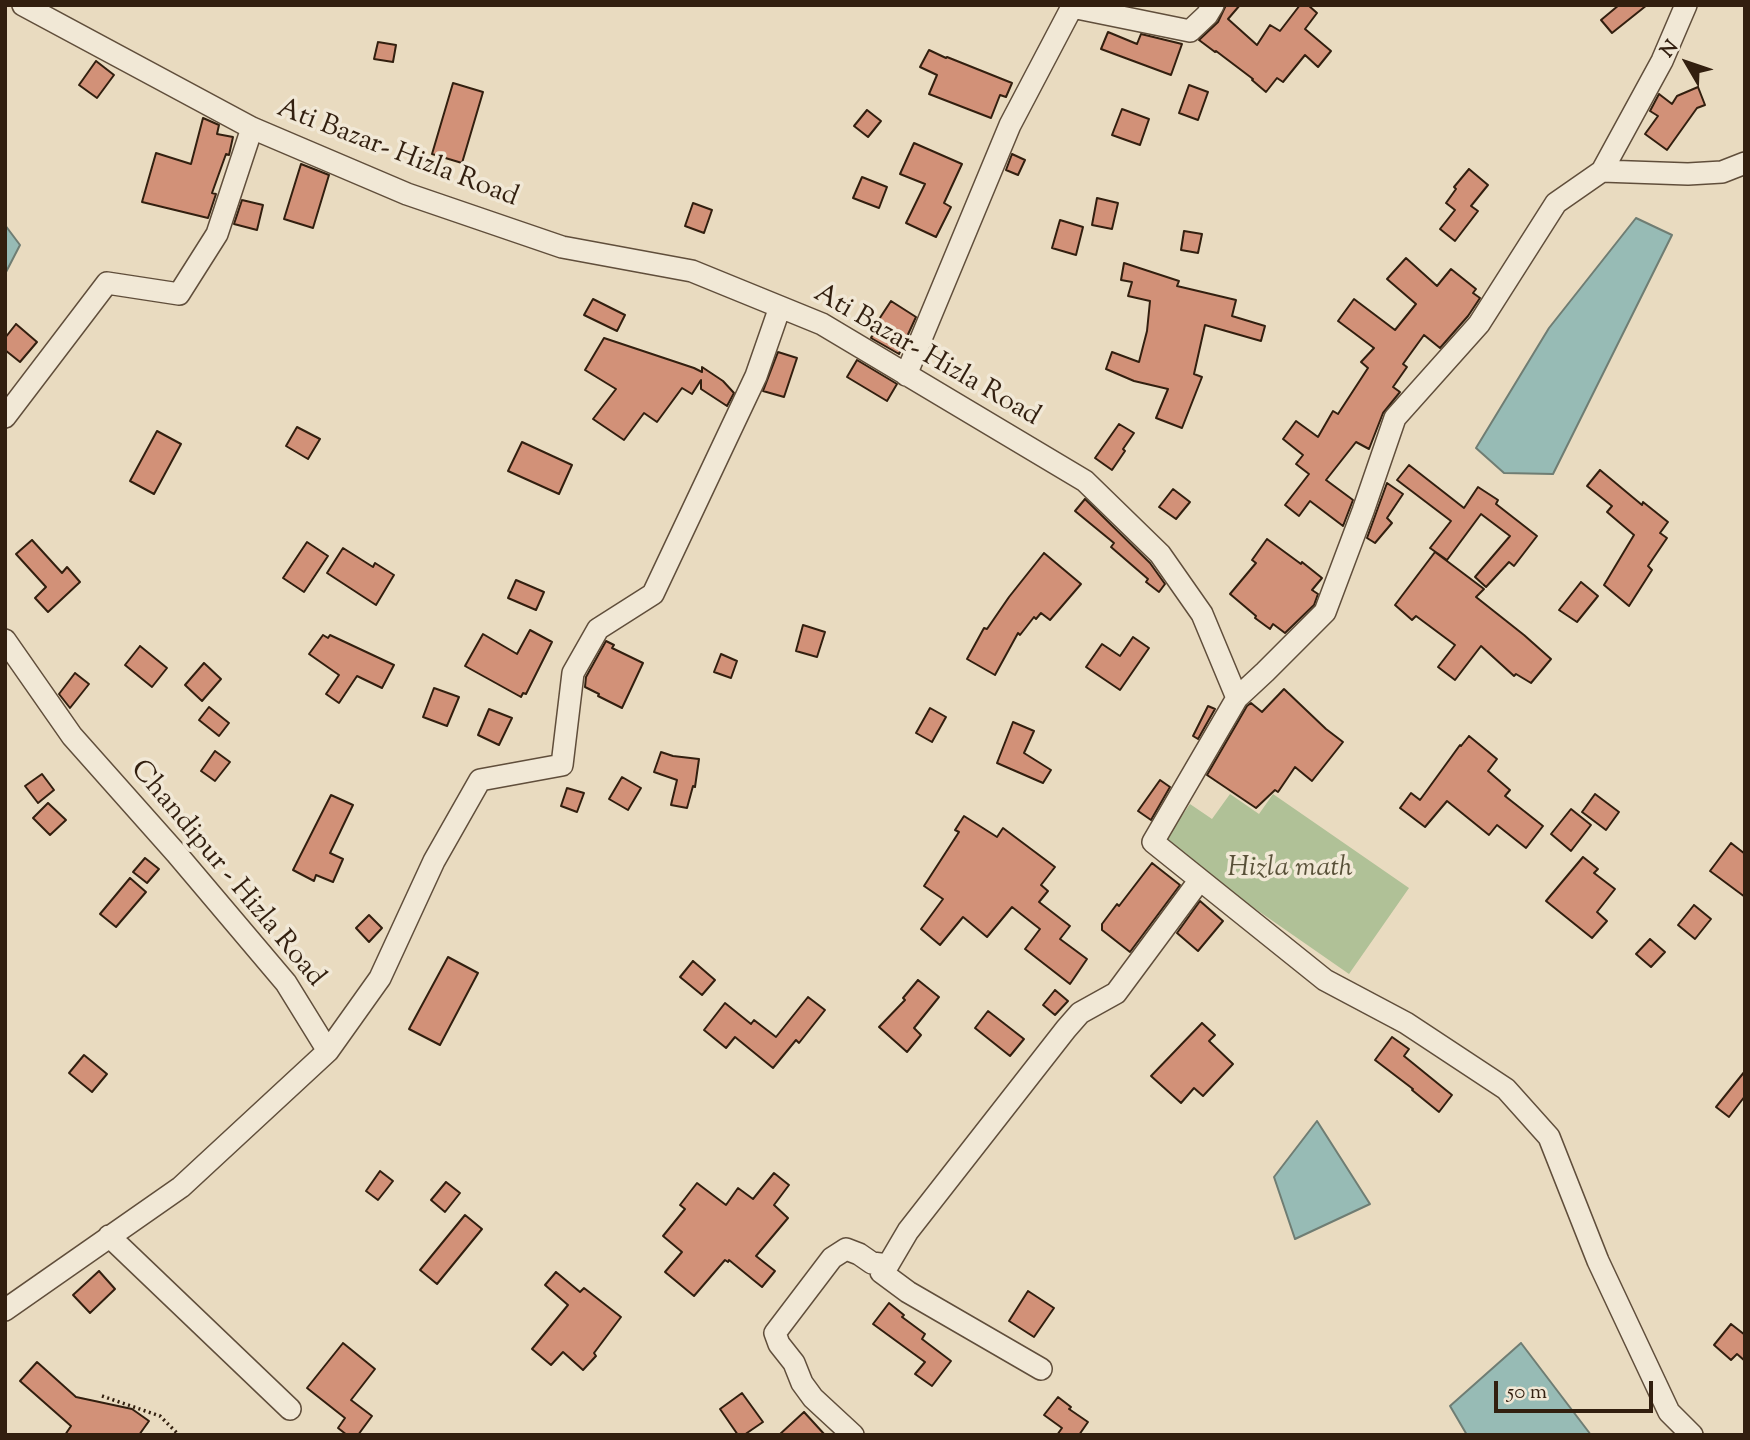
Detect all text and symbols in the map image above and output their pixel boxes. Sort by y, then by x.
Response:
north arrow [1652,28,1722,98]
text: N [1655,35,1686,64]
street label: Ati Bazar- Hizla Road [272,93,522,217]
street label: Ati Bazar- Hizla Road [807,278,1045,436]
street label: Chandipur - Hizla Road [121,755,331,995]
park label: Hizla math [1227,853,1353,887]
scale bar [1498,1366,1657,1410]
text: 50 m [1507,1378,1547,1408]

